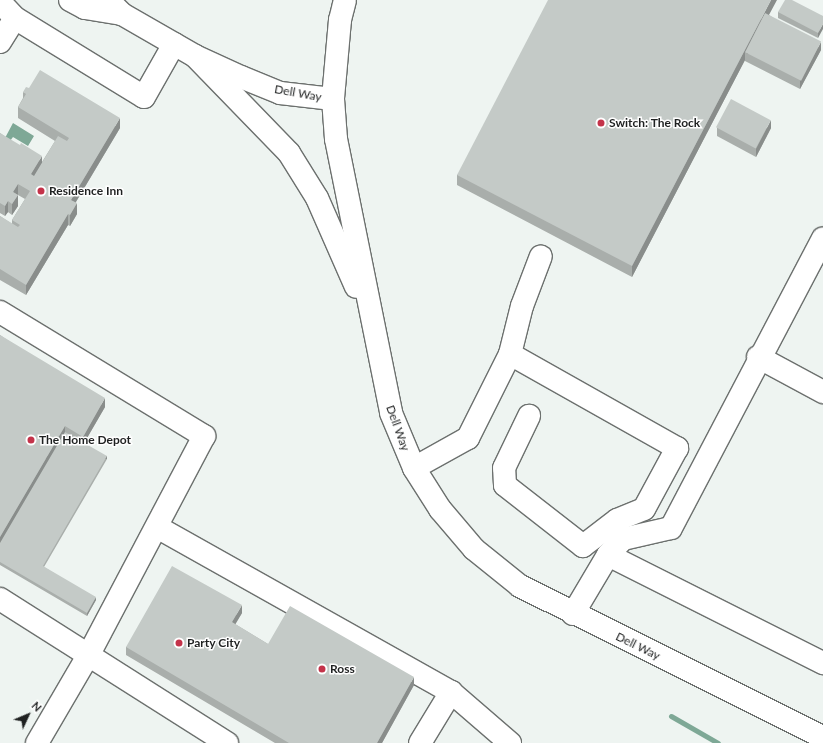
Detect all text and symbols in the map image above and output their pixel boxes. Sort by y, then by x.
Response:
street label: Dell Way [273,82,323,104]
place label: Switch: The Rock [609,116,701,130]
marker: Switch: The Rock [596,118,606,128]
place label: Residence Inn [49,184,123,198]
marker: Residence Inn [36,186,46,196]
street label: Dell Way [383,403,413,453]
place label: The Home Depot [39,433,131,447]
marker: The Home Depot [26,435,36,445]
street label: Dell Way [613,629,663,663]
place label: Party City [187,636,240,650]
marker: Party City [174,638,184,648]
place label: Ross [330,662,355,676]
marker: Ross [317,664,327,674]
north arrow [8,695,48,735]
text: N [29,699,45,714]

